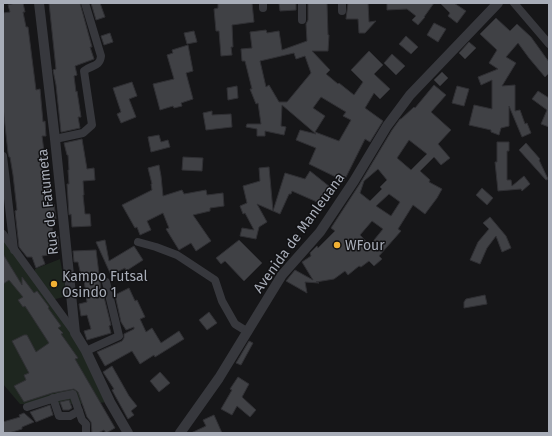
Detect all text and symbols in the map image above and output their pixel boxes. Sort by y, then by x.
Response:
street label: Rua de Fatumeta [34,148,62,256]
street label: Avenida de Manleuana [250,170,348,296]
place label: WFour [345,237,385,254]
marker: WFour [332,240,342,250]
place label: Kampo Futsal Osindo 1 [62,268,148,301]
marker: Kampo Futsal Osindo 1 [49,279,59,289]

